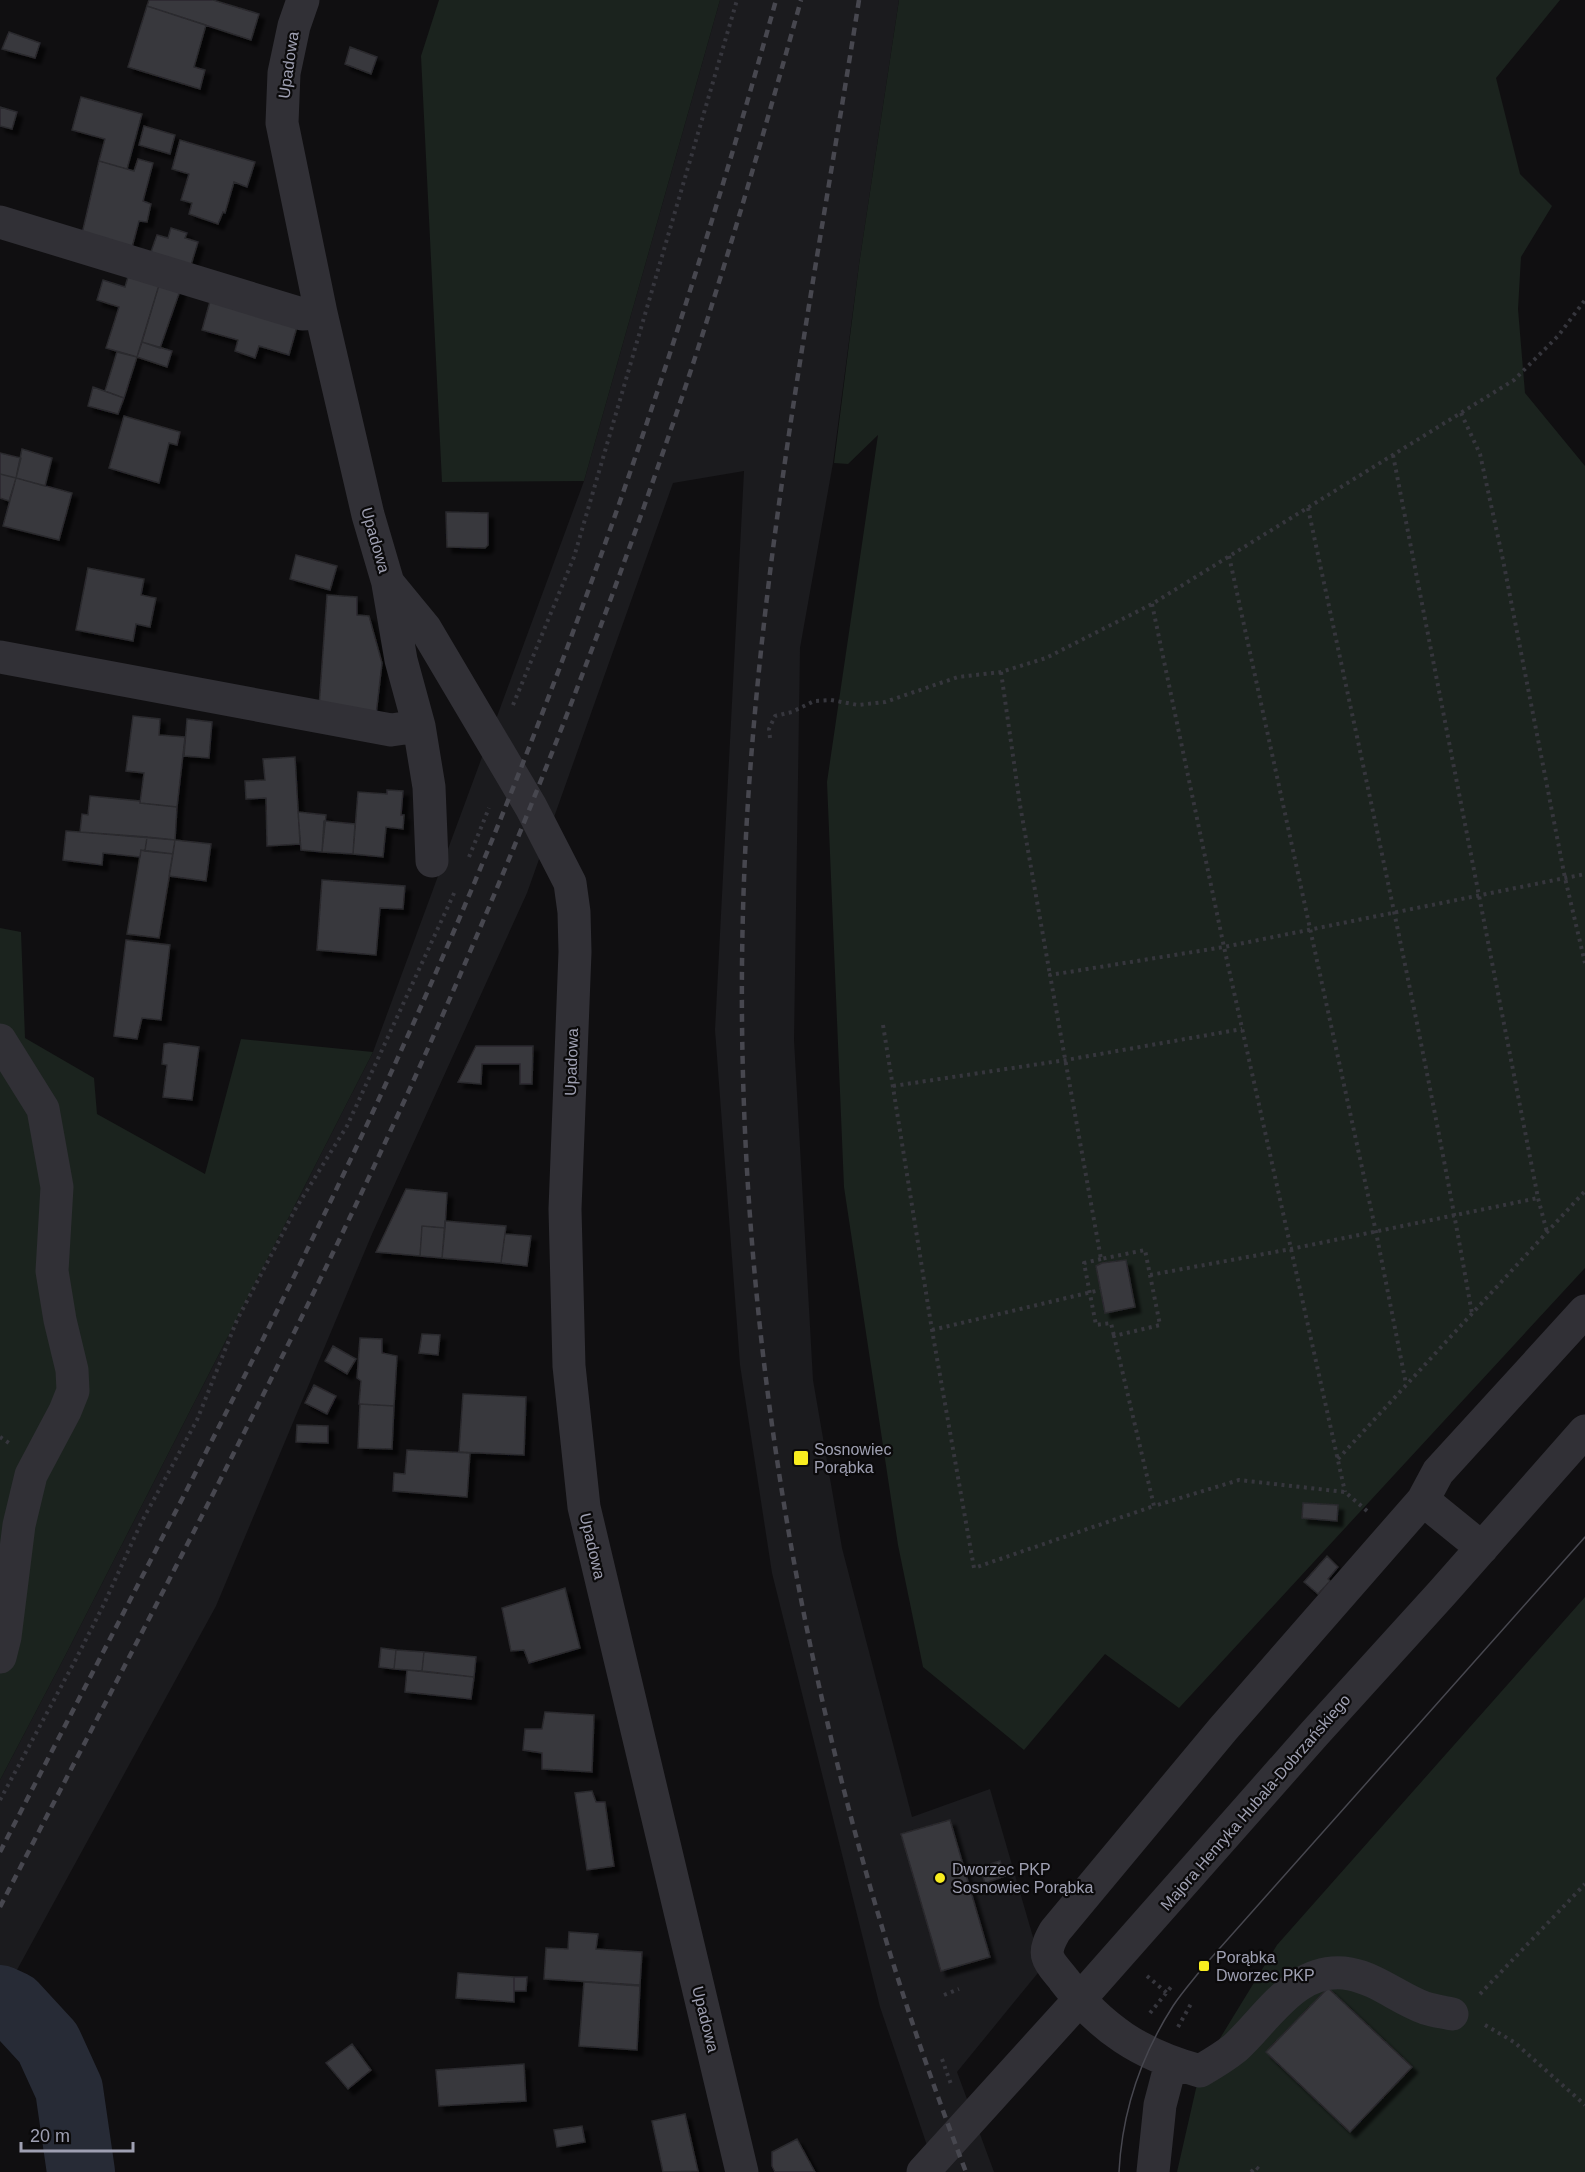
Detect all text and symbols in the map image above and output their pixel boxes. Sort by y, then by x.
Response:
street label: Upadowa [275,30,302,100]
street label: Upadowa [358,505,393,575]
street label: Upadowa [562,1028,581,1096]
place label: Sosnowiec Porąbka [814,1441,891,1476]
marker: Sosnowiec Porąbka [792,1449,810,1467]
street label: Upadowa [577,1511,608,1581]
street label: Majora Henryka Hubala-Dobrzańskiego [1157,1691,1354,1914]
place label: Dworzec PKP Sosnowiec Porąbka [952,1861,1094,1896]
marker: Dworzec PKP Sosnowiec Porąbka [933,1871,947,1885]
place label: Porąbka Dworzec PKP [1216,1949,1315,1984]
marker: Porąbka Dworzec PKP [1197,1959,1211,1973]
street label: Upadowa [689,1984,722,2054]
scale bar [21,2115,134,2153]
text: 20 m [30,2126,70,2146]

